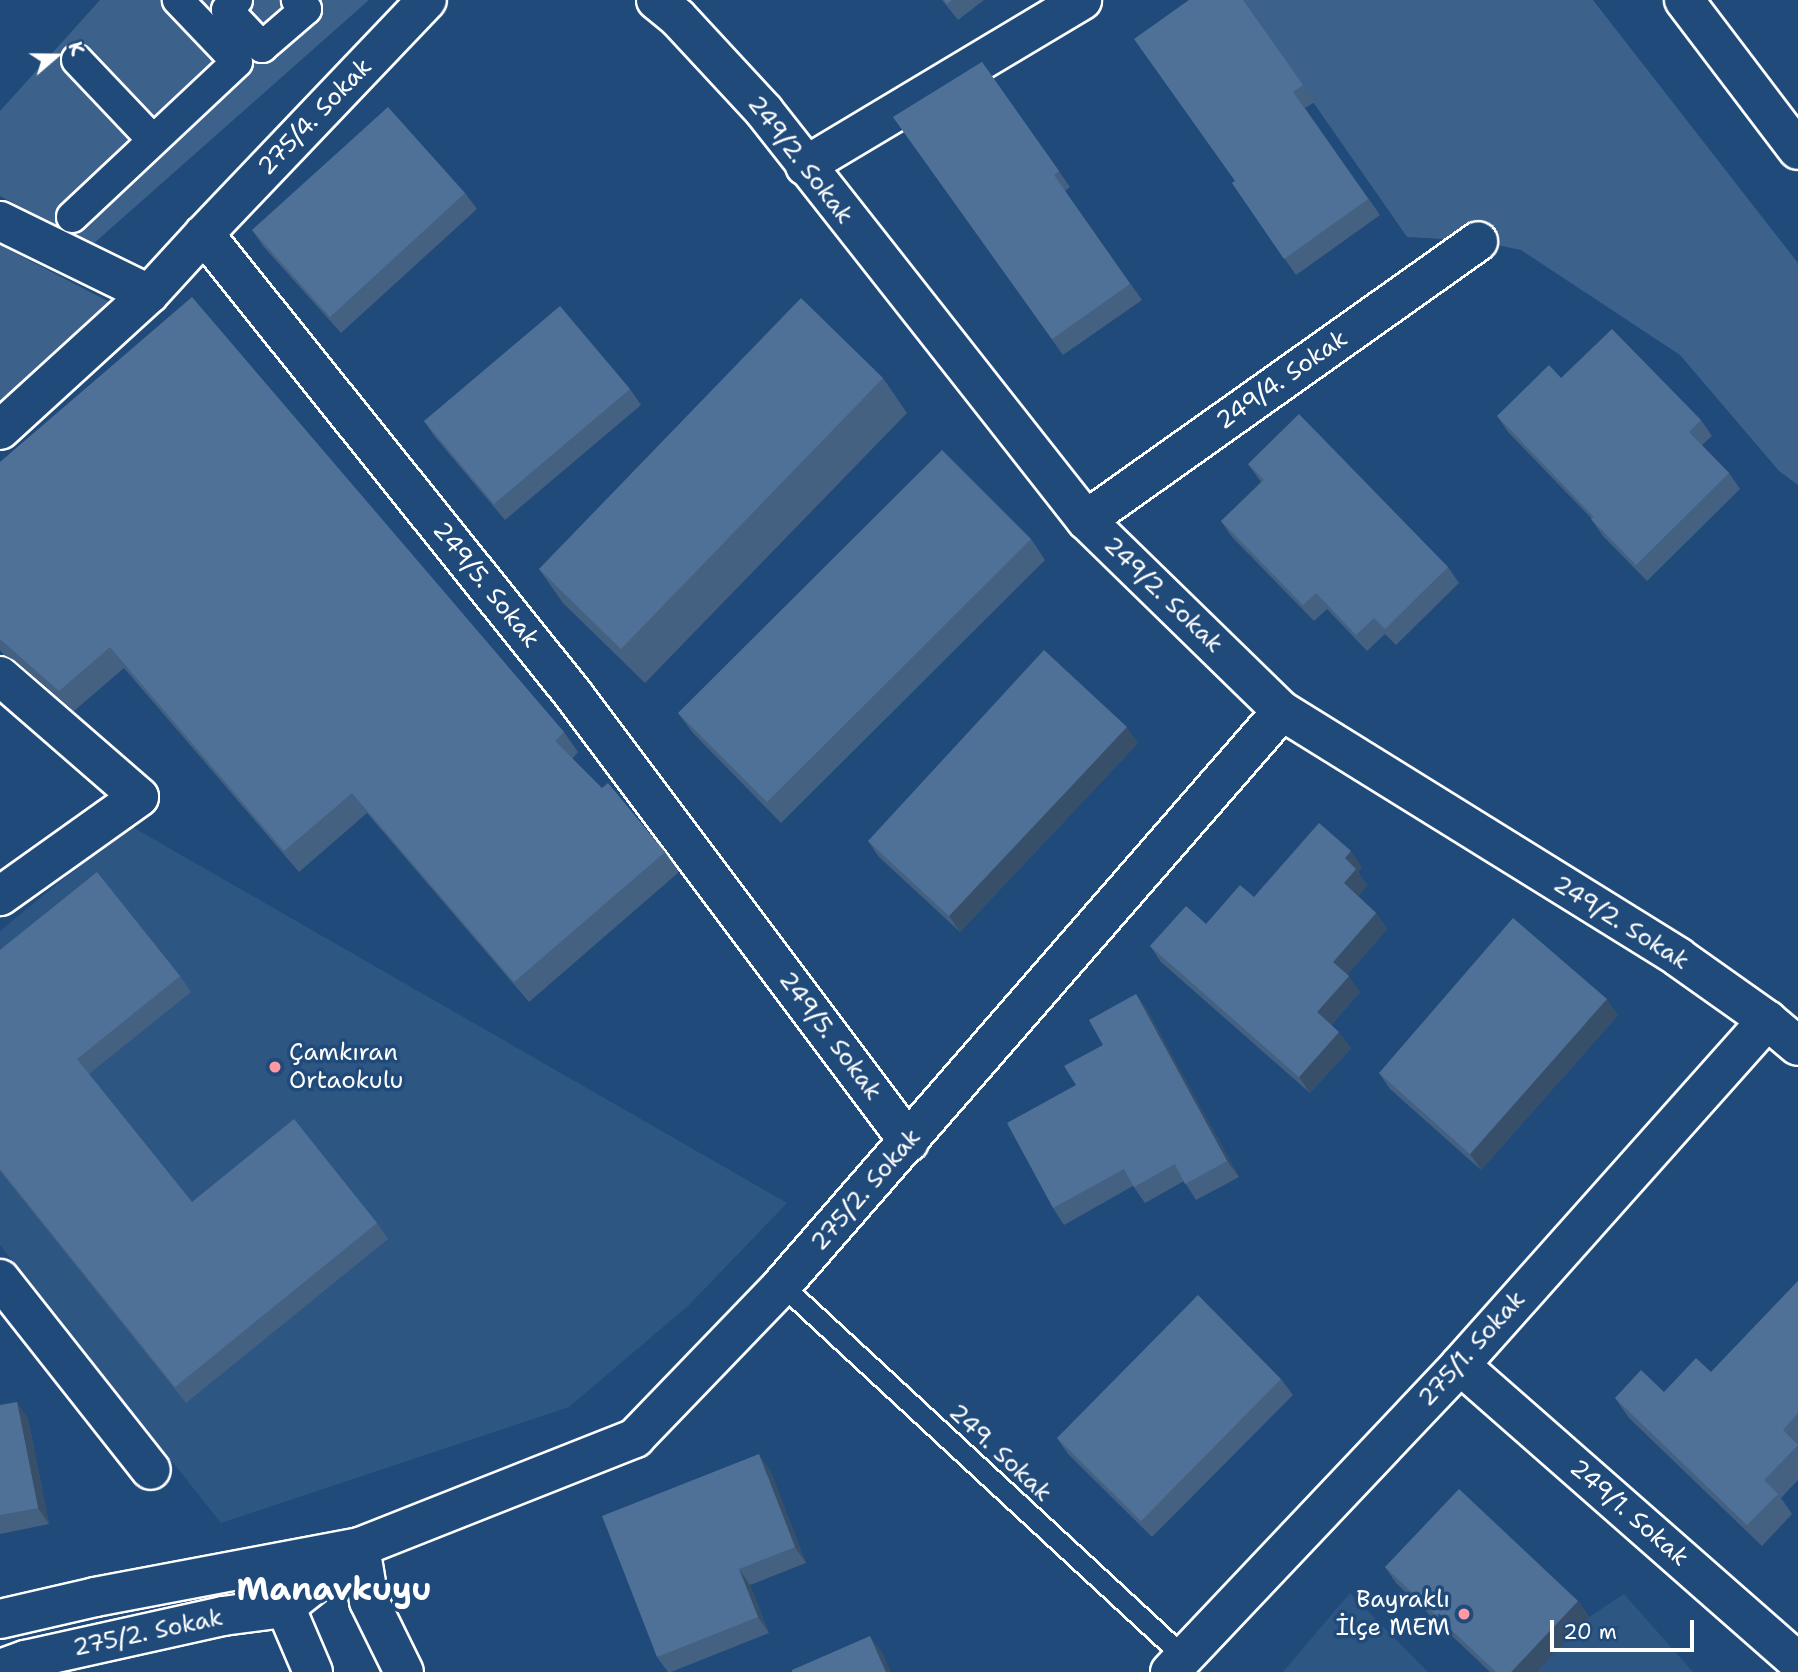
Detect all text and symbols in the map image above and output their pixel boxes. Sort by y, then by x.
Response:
north arrow [21,21,91,91]
text: K [62,38,90,59]
street label: 275/4. Sokak [252,53,378,181]
street label: 249/2. Sokak [741,90,859,230]
street label: 249/4. Sokak [1211,324,1353,436]
street label: 249/5. Sokak [427,516,545,654]
street label: 249/2. Sokak [1097,531,1229,659]
street label: 249/2. Sokak [1548,870,1694,976]
street label: 249/5. Sokak [772,966,888,1106]
place label: Çamkıran Ortaokulu [289,1039,403,1095]
marker: Çamkıran Ortaokulu [267,1059,283,1075]
street label: 275/2. Sokak [805,1123,927,1257]
street label: 275/1. Sokak [1413,1285,1531,1413]
street label: 249. Sokak [943,1398,1057,1508]
street label: 249/1. Sokak [1564,1454,1694,1572]
district label: Manavkuyu [236,1570,432,1608]
place label: Bayraklı İlçe MEM [1336,1586,1450,1642]
street label: 275/2. Sokak [70,1603,226,1663]
marker: Bayraklı İlçe MEM [1456,1606,1472,1622]
scale bar [1553,1606,1696,1650]
text: 20 m [1563,1618,1617,1646]

